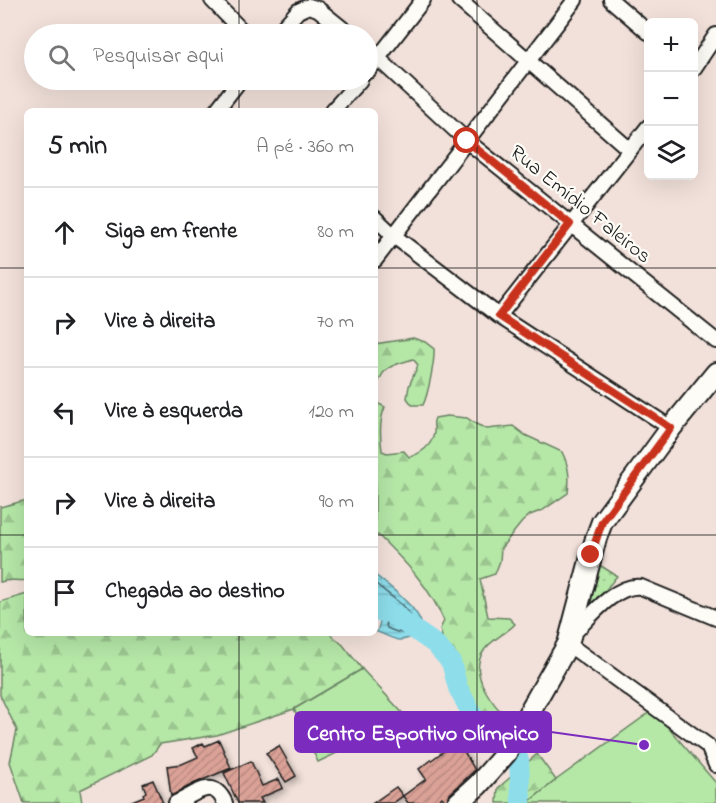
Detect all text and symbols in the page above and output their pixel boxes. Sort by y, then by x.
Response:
map controls [644,18,698,180]
button: + [644,18,698,72]
search box [24,24,378,90]
icon: search [45,41,78,74]
text: Pesquisar aqui [93,41,224,73]
button: − [644,72,698,126]
button: layers [644,126,698,180]
route start [453,127,479,153]
text: 5 min [48,128,107,166]
text: A pé · 360 m [256,133,354,162]
street label: Rua Emídio Faleiros [503,138,657,272]
icon: ahead [48,216,81,249]
text: Siga em frente [105,216,237,248]
text: 80 m [317,218,354,247]
icon: right [48,306,81,339]
text: Vire à direita [105,306,215,338]
text: 70 m [317,308,354,337]
icon: left [48,396,81,429]
text: Vire à esquerda [105,396,243,428]
text: 120 m [309,398,354,427]
icon: right [48,486,81,519]
text: Vire à direita [105,486,215,518]
text: 90 m [319,488,354,517]
route end [577,541,603,567]
icon: arrive [48,576,81,609]
text: Chegada ao destino [105,576,285,608]
callout: Centro Esportivo Olímpico [295,712,551,752]
text: Centro Esportivo Olímpico [307,719,539,751]

